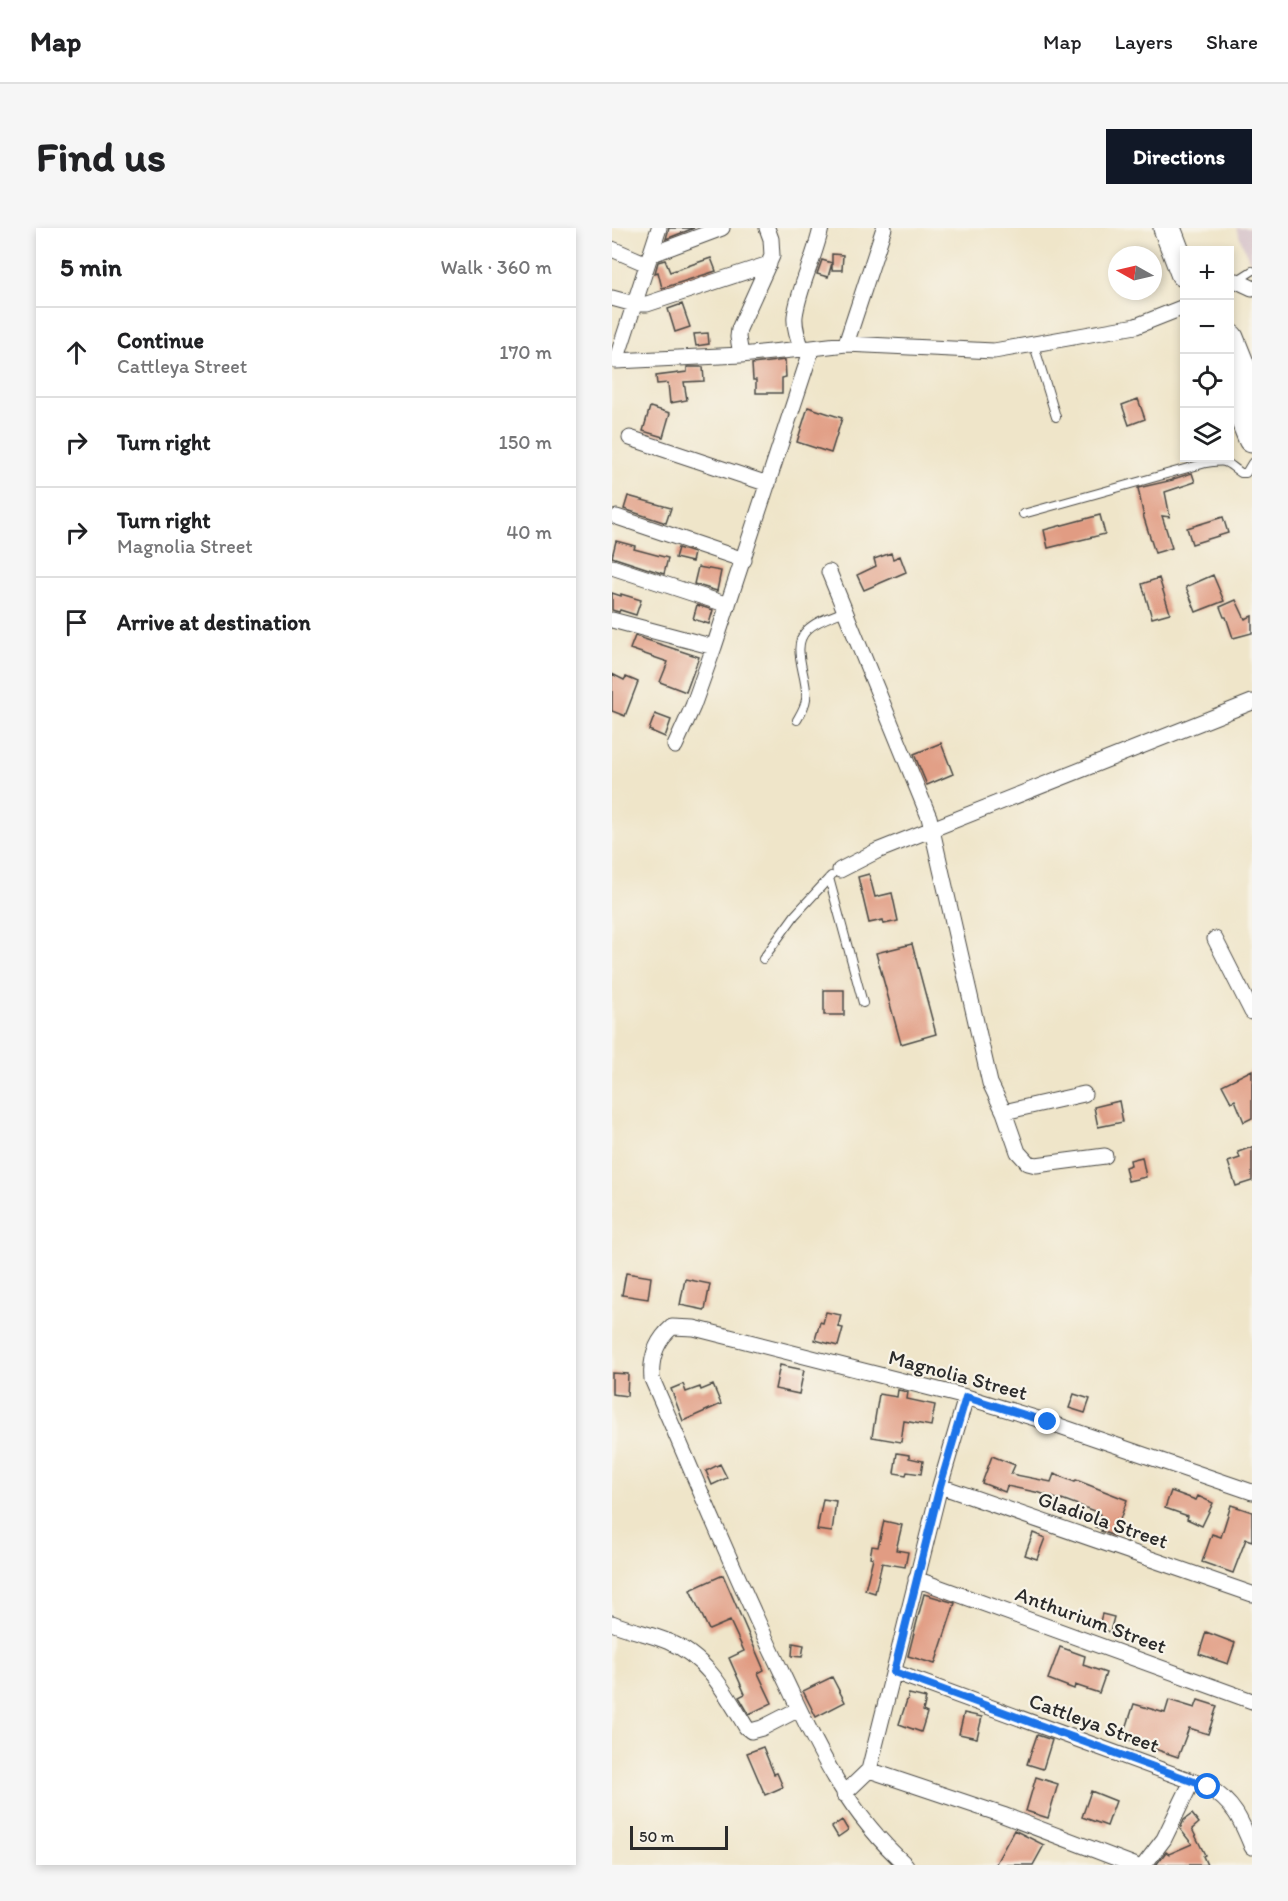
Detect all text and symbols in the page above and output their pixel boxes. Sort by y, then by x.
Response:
text: Map [30,24,81,58]
text: Map [1043,29,1082,54]
text: Layers [1115,29,1173,54]
text: Share [1206,29,1258,54]
button: Directions [1106,129,1252,184]
text: Find us [36,131,166,182]
north arrow [1108,246,1162,300]
map controls [1180,246,1234,462]
button: + [1180,246,1234,300]
text: 5 min [60,251,122,283]
text: Walk · 360 m [440,255,552,279]
button: − [1180,300,1234,354]
text: Continue [117,327,204,354]
icon: ahead [60,336,93,369]
text: 170 m [499,340,552,364]
text: Cattleya Street [117,354,247,378]
button: locate [1180,354,1234,408]
button: layers [1180,408,1234,462]
icon: right [60,426,93,459]
text: Turn right [117,429,211,456]
text: 150 m [499,430,552,454]
text: Turn right [117,507,211,534]
icon: right [60,516,93,549]
text: 40 m [506,520,552,544]
text: Magnolia Street [117,534,253,558]
icon: arrive [60,606,93,639]
text: Arrive at destination [117,609,311,636]
street label: Magnolia Street [886,1344,1030,1405]
route end [1034,1408,1060,1434]
street label: Gladiola Street [1035,1486,1172,1553]
street label: Anthurium Street [1012,1581,1170,1658]
street label: Cattleya Street [1026,1687,1163,1758]
route start [1194,1773,1220,1799]
scale bar [630,1823,728,1850]
text: 50 m [639,1827,674,1846]

